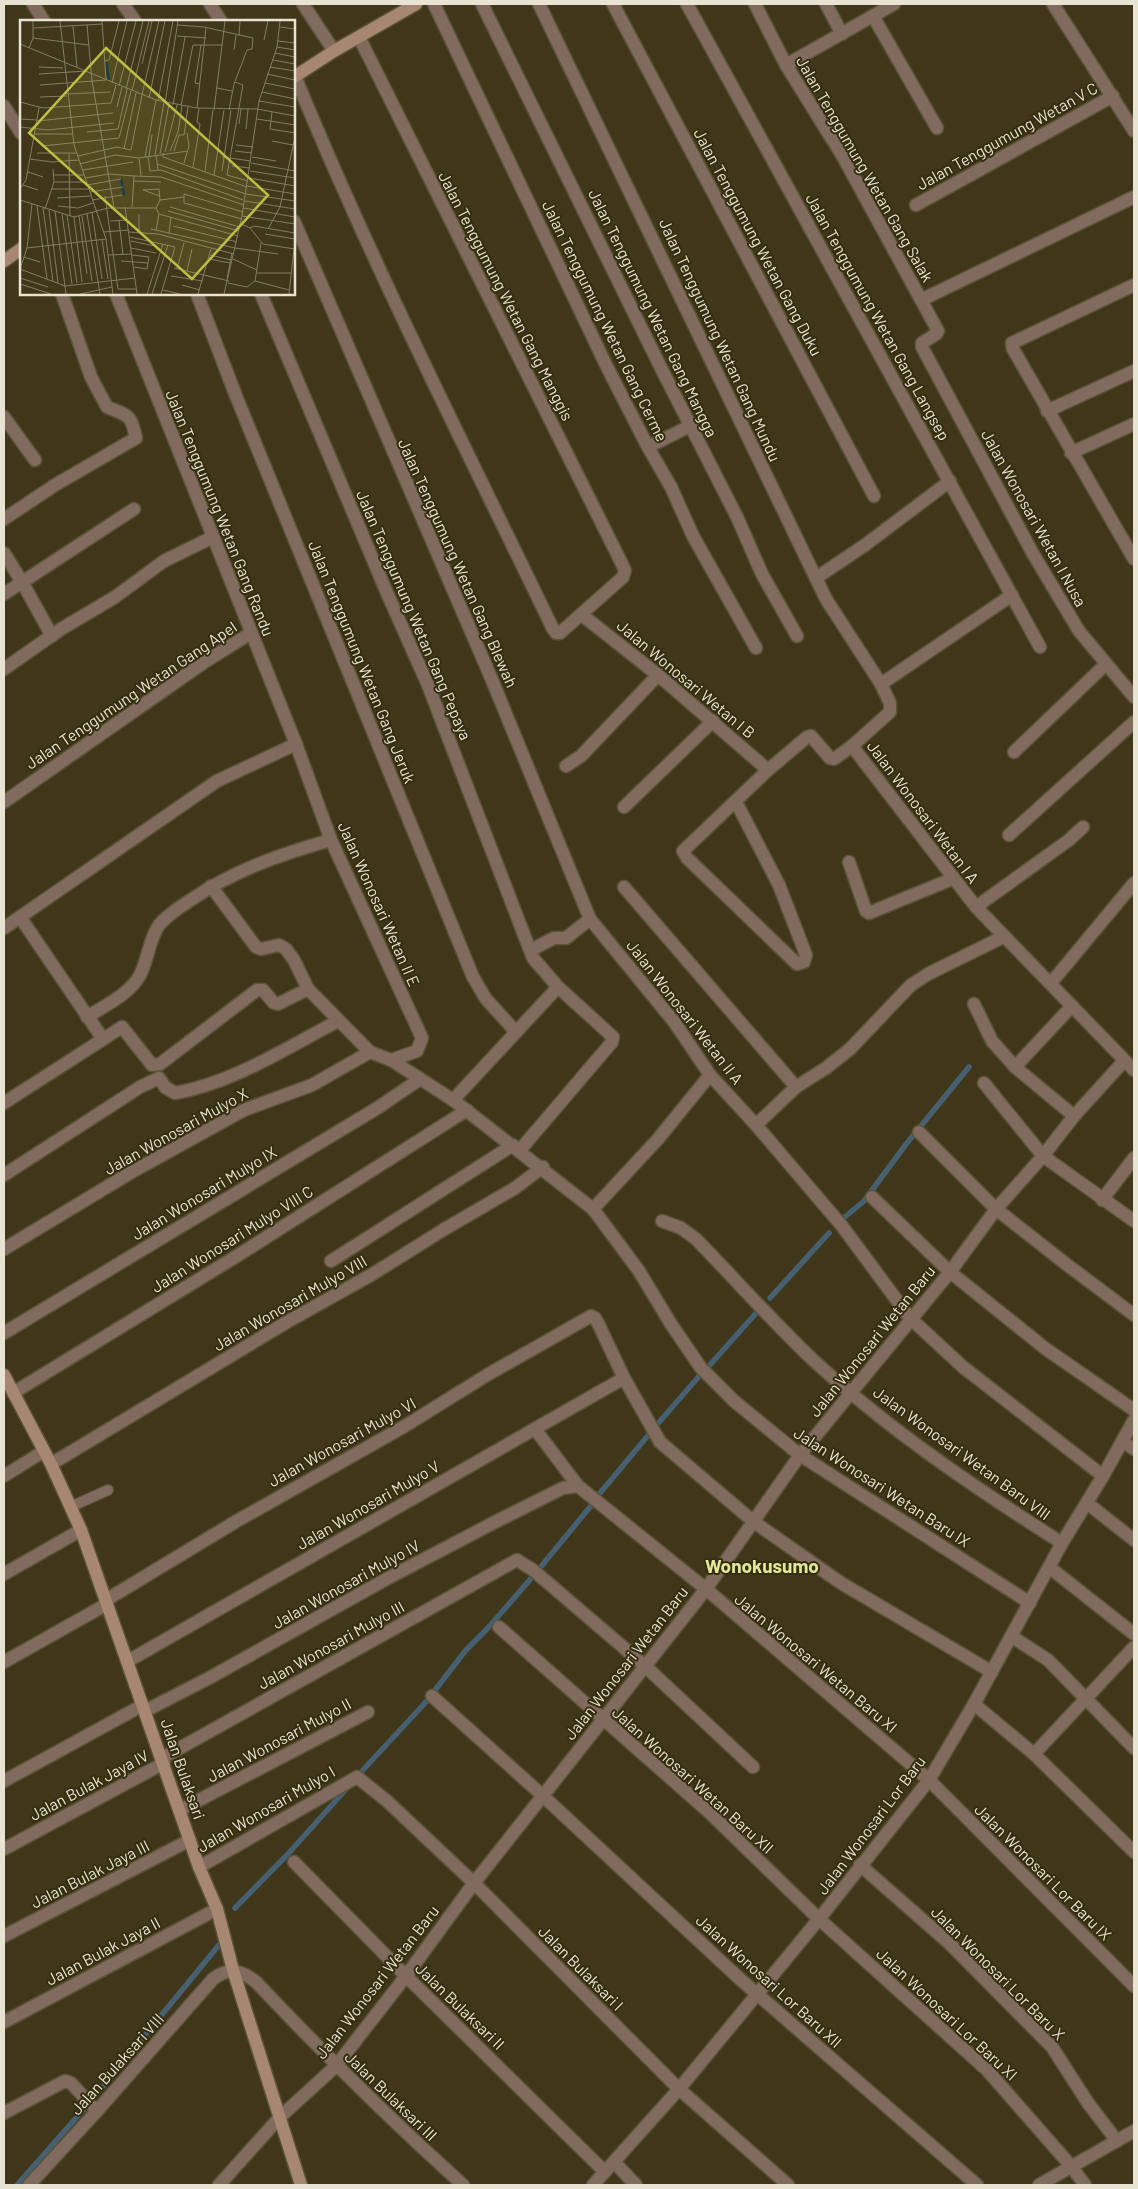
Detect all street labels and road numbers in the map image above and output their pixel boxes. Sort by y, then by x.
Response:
street label: Jalan Tenggumung Wetan Gang Salak [793,53,938,285]
street label: Jalan Tenggumung Wetan V C [913,78,1101,193]
street label: Jalan Tenggumung Wetan Gang Duku [690,125,827,359]
street label: Jalan Tenggumung Wetan Gang Manggis [435,168,578,423]
street label: Jalan Tenggumung Wetan Gang Mangga [585,186,722,440]
street label: Jalan Tenggumung Wetan Gang Langsep [802,190,954,443]
street label: Jalan Tenggumung Wetan Gang Cerme [539,197,672,444]
street label: Jalan Tenggumung Wetan Gang Mundu [656,215,785,464]
street label: Jalan Tenggumung Wetan Gang Randu [162,387,279,639]
street label: Jalan Wonosari Wetan I Nusa [978,426,1091,610]
street label: Jalan Tenggumung Wetan Gang Blewah [395,436,522,690]
street label: Jalan Tenggumung Wetan Gang Pepaya [353,487,476,743]
street label: Jalan Tenggumung Wetan Gang Jeruk [305,538,420,786]
street label: Jalan Wonosari Wetan I B [614,615,759,742]
street label: Jalan Tenggumung Wetan Gang Apel [22,617,240,773]
street label: Jalan Wonosari Wetan I A [864,737,983,887]
street label: Jalan Wonosari Wetan II E [335,819,424,989]
street label: Jalan Wonosari Wetan II A [623,936,748,1088]
street label: Jalan Wonosari Mulyo X [101,1083,251,1178]
street label: Jalan Wonosari Mulyo IX [128,1142,280,1243]
street label: Jalan Wonosari Mulyo VIII C [148,1181,316,1296]
street label: Jalan Wonosari Mulyo VIII [210,1251,370,1354]
street label: Jalan Wonosari Wetan Baru [805,1261,939,1420]
street label: Jalan Wonosari Wetan Baru VIII [870,1382,1055,1523]
street label: Jalan Wonosari Mulyo VI [265,1393,419,1490]
street label: Jalan Wonosari Wetan Baru IX [791,1422,974,1551]
street label: Jalan Wonosari Mulyo V [293,1456,442,1553]
street label: Jalan Wonosari Mulyo IV [269,1535,423,1632]
street label: Jalan Wonosari Wetan Baru [560,1582,691,1743]
street label: Jalan Wonosari Wetan Baru XI [731,1589,901,1736]
street label: Jalan Wonosari Mulyo III [254,1596,407,1693]
street label: Jalan Wonosari Mulyo II [204,1694,354,1786]
street label: Jalan Wonosari Wetan Baru XII [609,1702,778,1857]
street label: Jalan Bulaksari [157,1716,210,1822]
street label: Jalan Bulak Jaya IV [26,1745,152,1824]
street label: Jalan Wonosari Lor Baru [812,1752,929,1898]
street label: Jalan Wonosari Mulyo I [193,1761,338,1856]
street label: Jalan Wonosari Lor Baru IX [971,1799,1116,1944]
street label: Jalan Bulak Jaya III [27,1835,152,1912]
street label: Jalan Wonosari Wetan Baru [311,1901,442,2062]
street label: Jalan Wonosari Lor Baru X [928,1902,1069,2043]
street label: Jalan Wonosari Lor Baru XII [693,1910,846,2051]
street label: Jalan Bulak Jaya II [42,1912,163,1989]
street label: Jalan Bulaksari I [535,1921,628,2014]
street label: Jalan Wonosari Lor Baru XI [873,1943,1022,2084]
street label: Jalan Bulaksari II [412,1958,509,2053]
street label: Jalan Bulaksari VIII [66,2009,167,2118]
street label: Jalan Bulaksari III [341,2047,441,2144]

